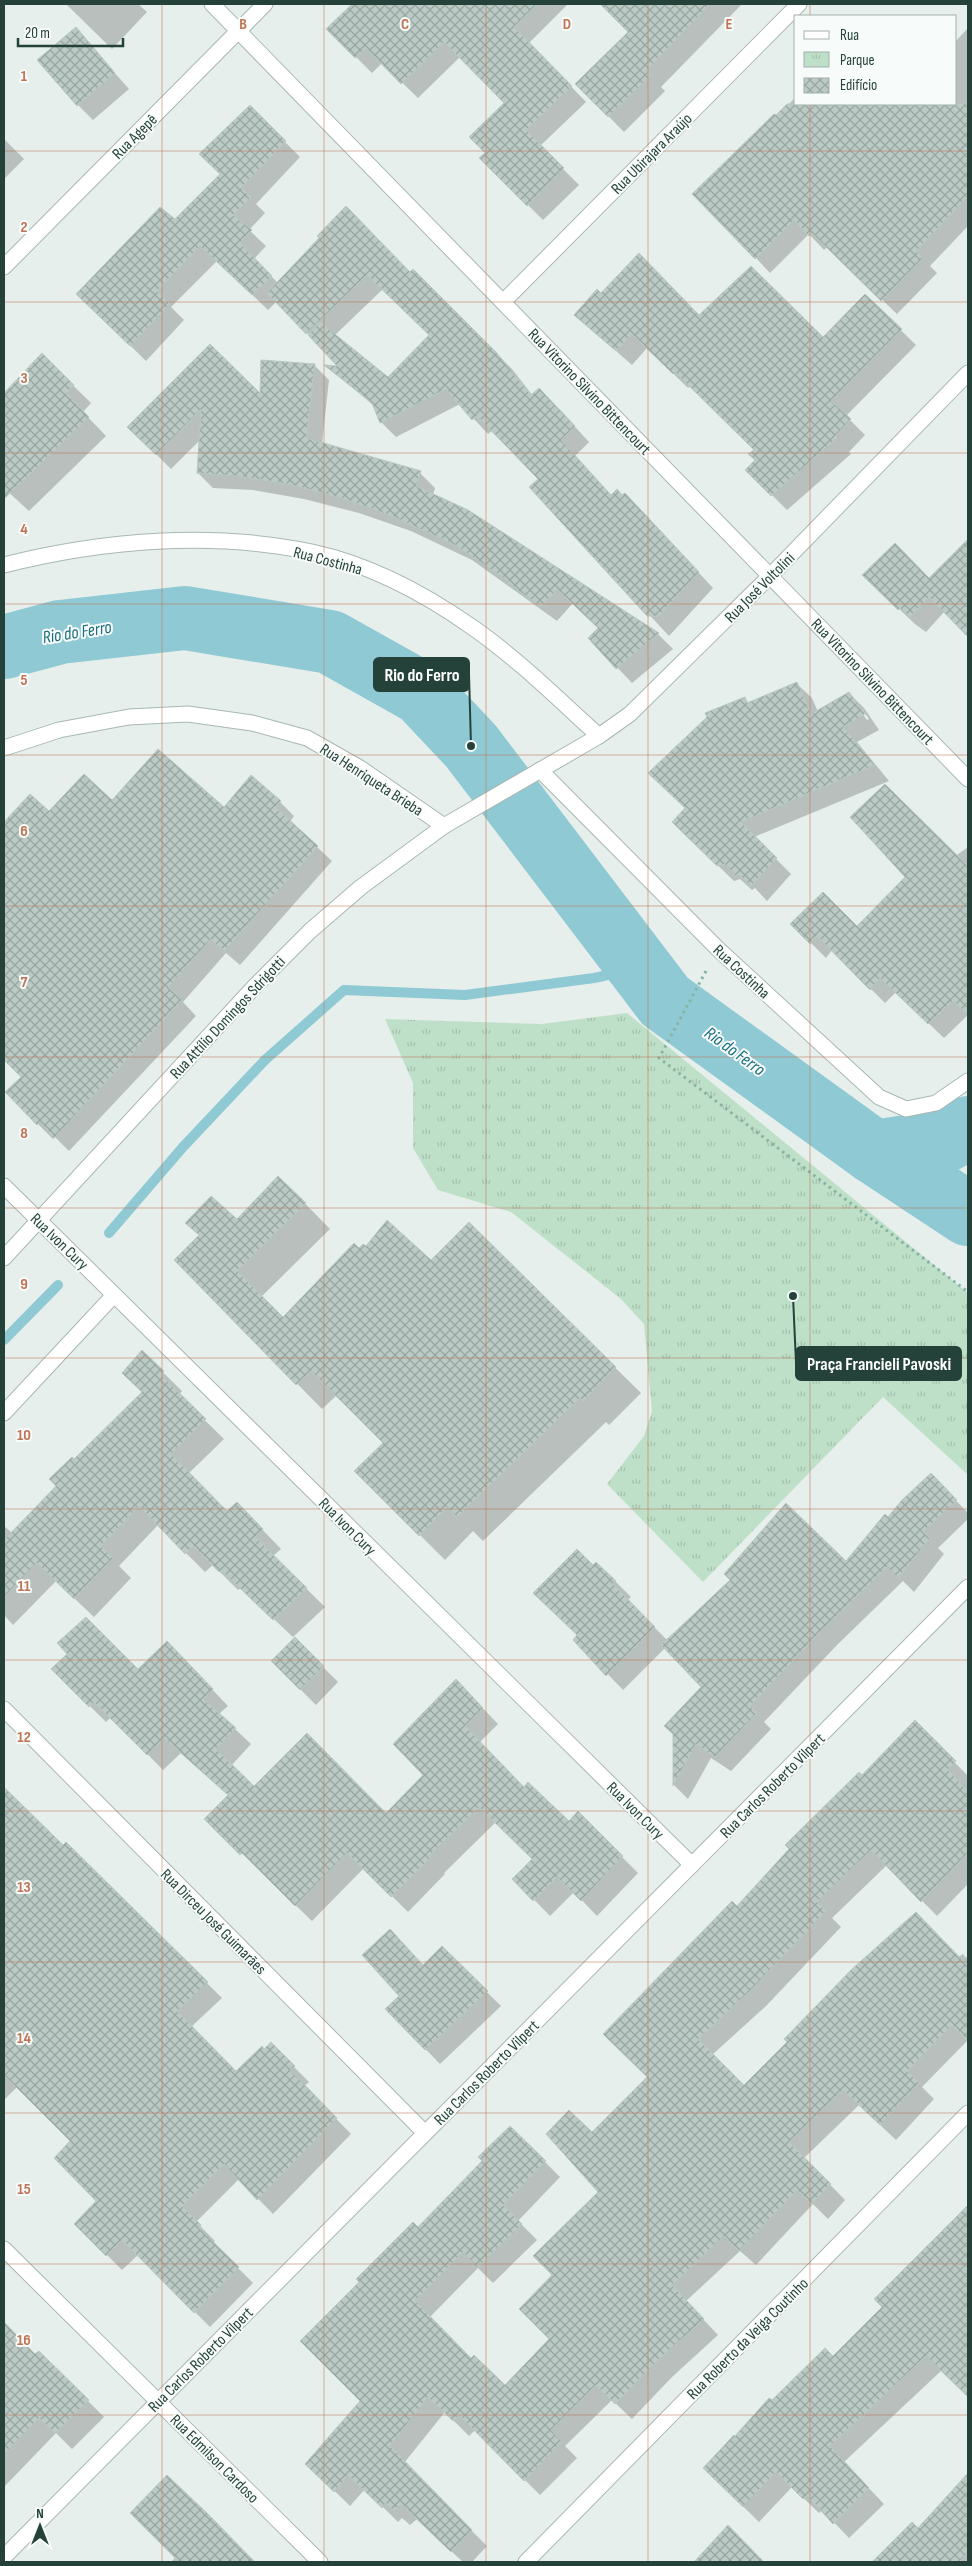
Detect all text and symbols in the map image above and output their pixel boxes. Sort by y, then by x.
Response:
scale bar [18,15,122,47]
text: B [239,15,247,34]
text: C [401,15,409,34]
text: D [563,15,571,34]
text: E [726,15,733,34]
legend [794,15,957,105]
text: 20 m [25,24,50,43]
text: Rua [840,26,859,45]
text: Parque [840,51,875,70]
text: 1 [21,67,28,86]
text: Edifício [840,76,877,95]
street label: Rua Ubirajara Araújo [608,110,697,199]
street label: Rua Agepê [109,111,161,163]
text: 2 [20,218,28,237]
street label: Rua Vitorino Silvino Bittencourt [524,325,654,459]
text: 3 [20,369,28,388]
text: 4 [20,520,28,539]
street label: Rua Costinha [291,543,364,580]
street label: Rua José Voltolini [721,549,799,627]
street label: Rua Vitorino Silvino Bittencourt [807,615,937,749]
water label: Rio do Ferro [41,617,114,648]
callout: Rio do Ferro [374,658,469,691]
text: Rio do Ferro [384,665,460,686]
text: 5 [20,671,28,690]
street label: Rua Henriqueta Brieba [316,740,426,821]
text: 6 [20,822,28,841]
street label: Rua Costinha [709,941,773,1003]
street label: Rua Attílio Domingos Sdrigotti [166,953,290,1083]
text: 7 [21,973,28,992]
water label: Rio do Ferro [700,1022,770,1081]
text: 8 [20,1124,28,1143]
street label: Rua Ivon Cury [26,1210,92,1274]
text: 9 [20,1275,28,1294]
callout: Praça Francieli Pavoski [796,1347,961,1380]
text: Praça Francieli Pavoski [807,1354,951,1375]
text: 10 [17,1426,31,1445]
street label: Rua Ivon Cury [314,1494,380,1560]
text: 11 [18,1577,31,1596]
text: 12 [17,1728,31,1747]
street label: Rua Carlos Roberto Vilpert [717,1730,830,1842]
street label: Rua Ivon Cury [602,1778,668,1844]
street label: Rua Dirceu José Guimarães [156,1865,270,1979]
text: 13 [17,1878,31,1897]
street label: Rua Carlos Roberto Vilpert [431,2017,544,2129]
text: 14 [17,2029,31,2048]
text: 15 [17,2180,31,2199]
street label: Rua Roberto da Veiga Coutinho [683,2274,813,2404]
street label: Rua Carlos Roberto Vilpert [145,2304,258,2416]
text: 16 [17,2331,31,2350]
street label: Rua Edmilson Cardoso [166,2411,262,2507]
north arrow [15,2501,65,2551]
text: N [36,2505,44,2522]

